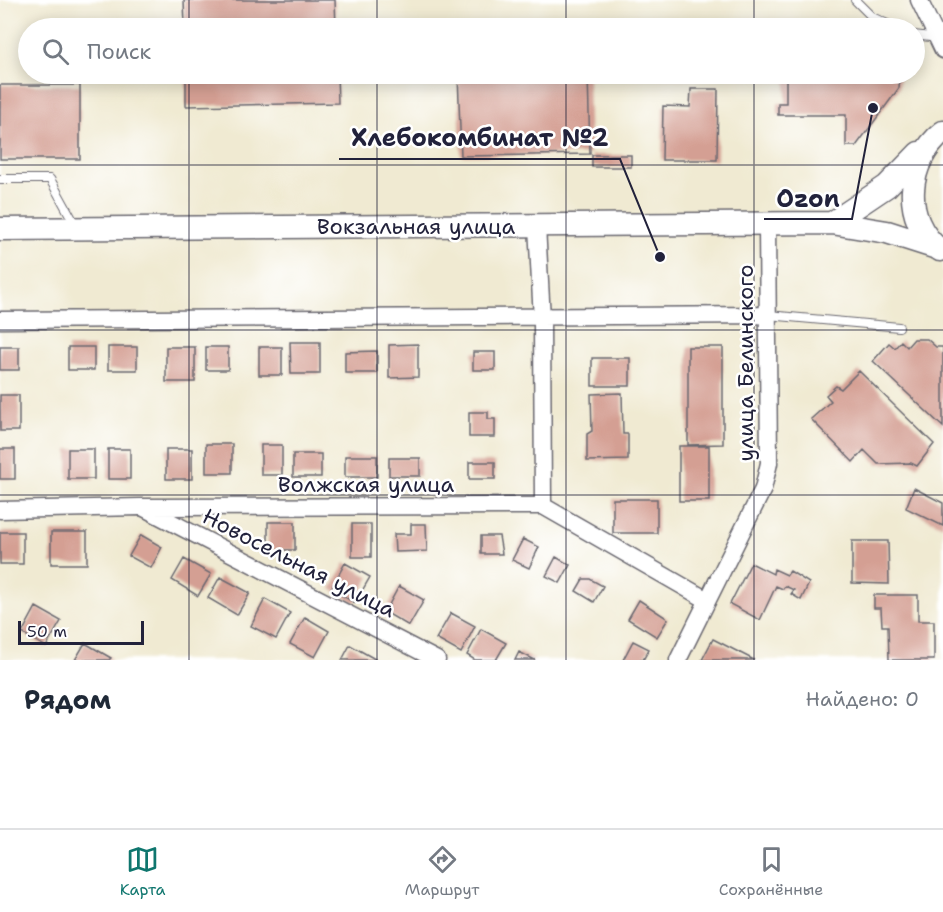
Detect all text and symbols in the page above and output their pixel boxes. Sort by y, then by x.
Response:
search box [18,18,925,84]
icon: search [39,35,72,68]
text: Поиск [87,37,151,66]
callout: Хлебокомбинат №2 [339,117,620,159]
text: Хлебокомбинат №2 [351,122,609,154]
callout: Ozon [764,177,852,219]
text: Ozon [776,183,840,215]
street label: Вокзальная улица [317,212,516,241]
street label: улица Белинского [731,265,760,461]
street label: Волжская улица [278,470,455,499]
street label: Новосельная улица [198,502,401,624]
scale bar [18,618,144,646]
text: 50 m [27,621,67,642]
text: Рядом [24,682,111,717]
text: Найдено: 0 [806,686,919,712]
tab: Карта [120,843,165,900]
tab: Маршрут [405,843,479,900]
tab: Сохранённые [719,843,823,900]

